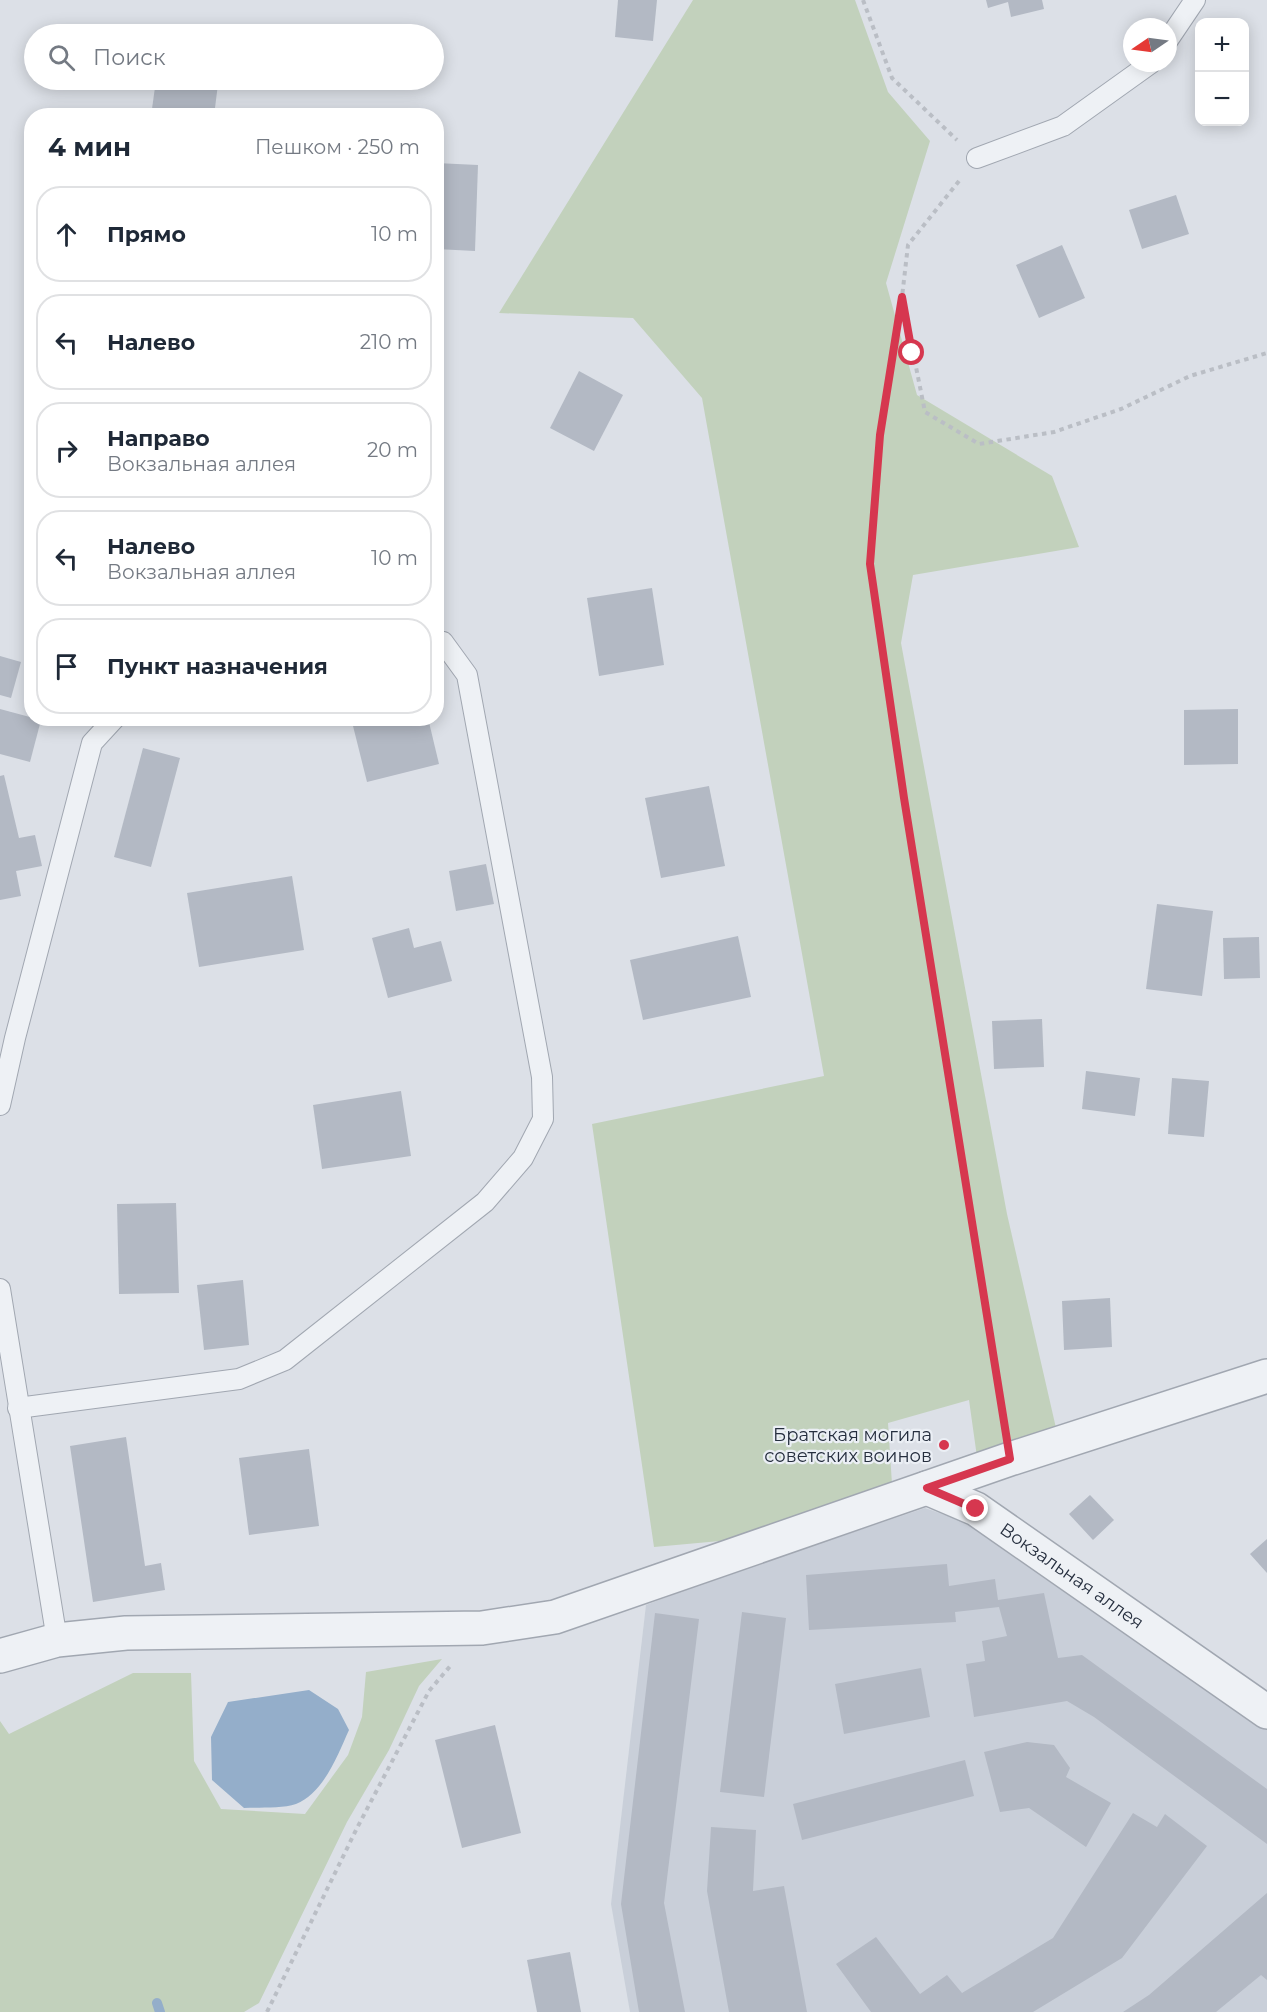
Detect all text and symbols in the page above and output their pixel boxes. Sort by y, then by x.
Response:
north arrow [1123,18,1177,72]
map controls [1195,18,1249,126]
button: + [1195,18,1249,72]
search box [24,24,444,90]
icon: search [45,41,78,74]
text: Поиск [93,44,165,71]
button: − [1195,72,1249,126]
text: 4 мин [48,131,131,163]
text: Пешком · 250 m [255,135,420,159]
icon: ahead [50,218,83,251]
text: Прямо [107,221,186,248]
text: 10 m [371,222,418,246]
icon: left [50,326,83,359]
text: Налево [107,329,195,356]
text: 210 m [360,330,418,354]
route start [898,339,924,365]
text: Направо [107,425,210,452]
icon: right [50,434,83,467]
text: 20 m [367,438,418,462]
text: Вокзальная аллея [107,452,296,476]
text: Налево [107,533,195,560]
icon: left [50,542,83,575]
text: 10 m [371,546,418,570]
text: Вокзальная аллея [107,560,296,584]
icon: arrive [50,650,83,683]
text: Пункт назначения [107,653,328,680]
place label: Братская могила советских воинов [764,1424,932,1467]
marker: Братская могила советских воинов [937,1438,951,1452]
route end [962,1495,988,1521]
street label: Вокзальная аллея [996,1518,1148,1634]

